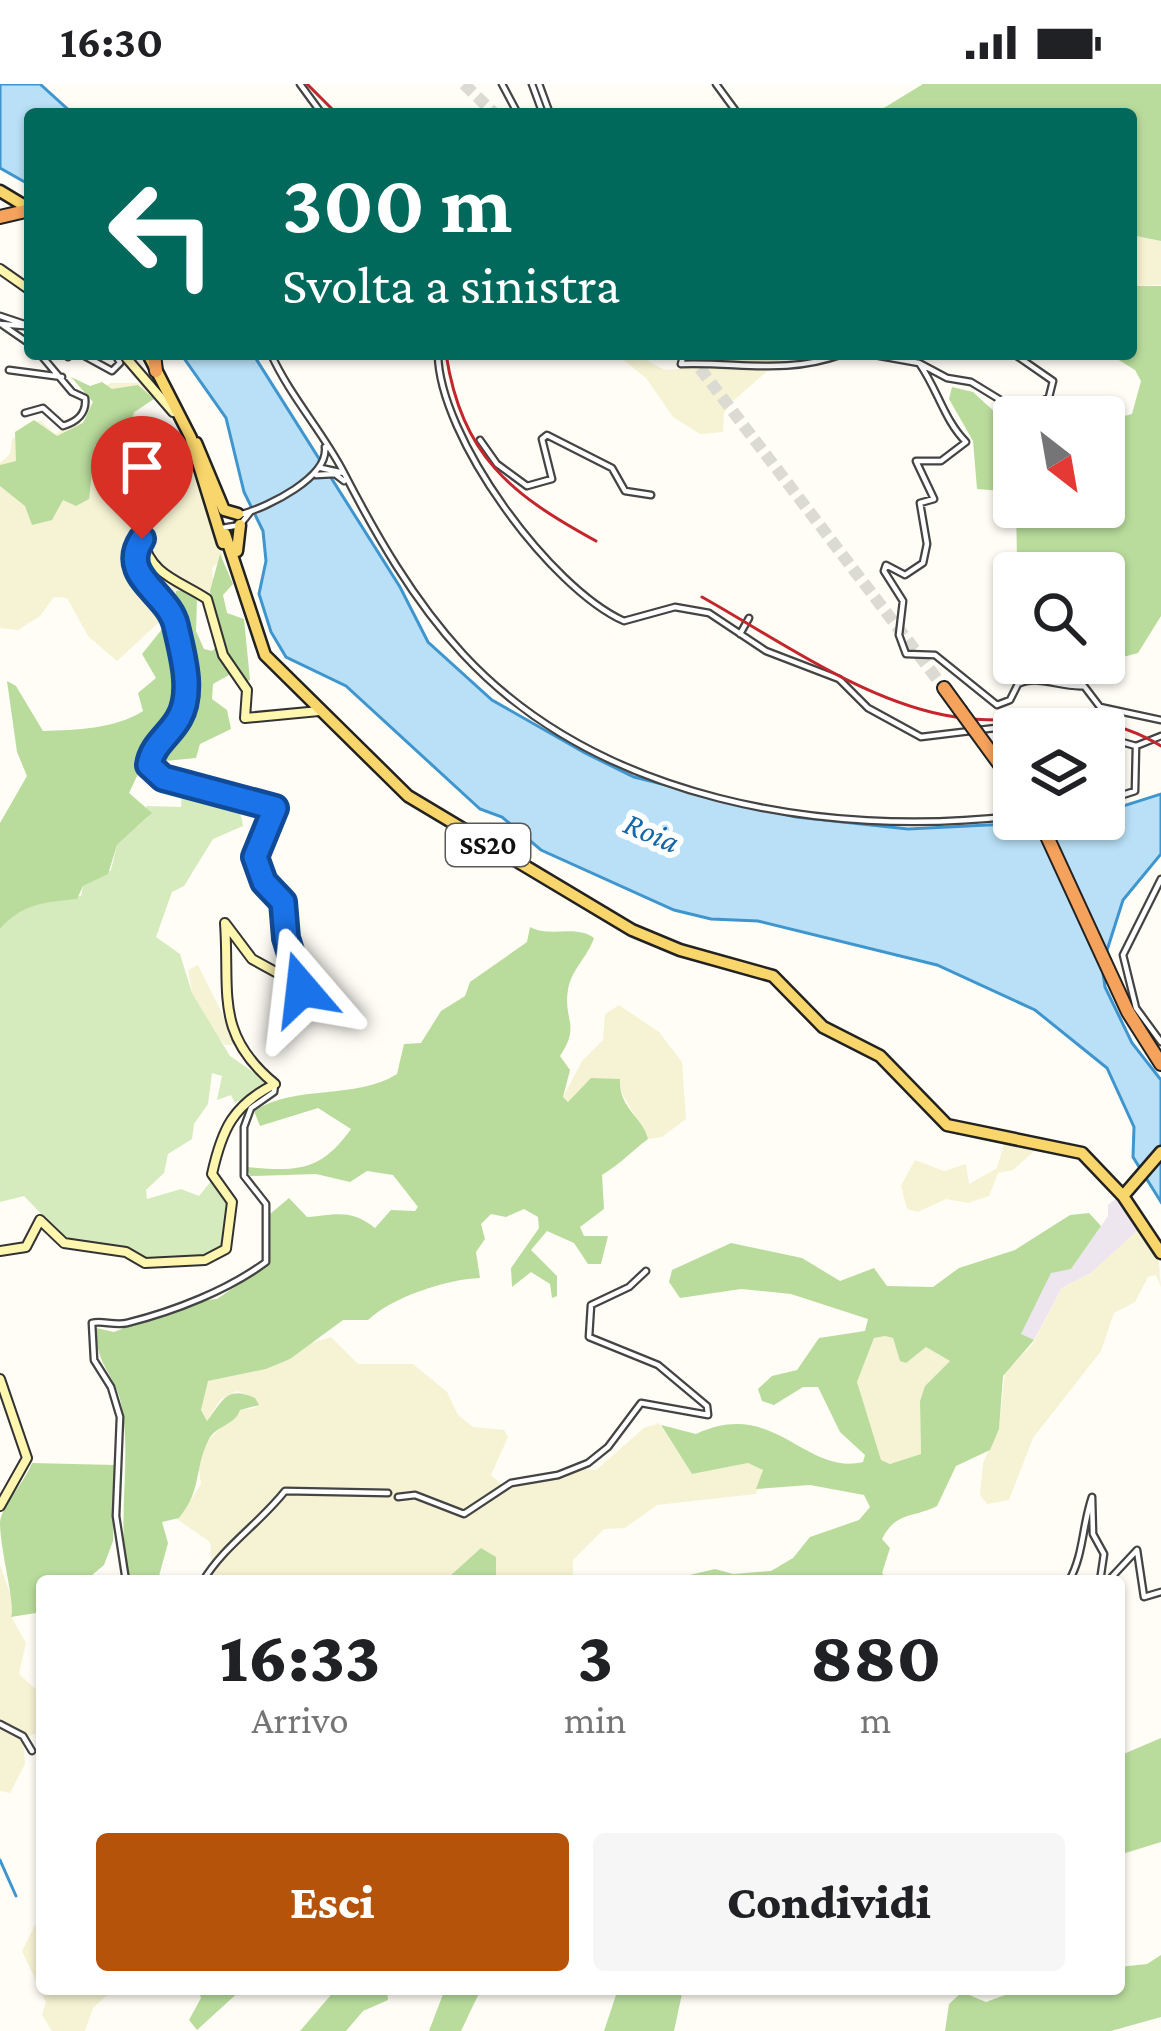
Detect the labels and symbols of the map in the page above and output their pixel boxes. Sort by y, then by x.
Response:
north arrow [993,396,1125,528]
pin [91,416,193,539]
water label: Roia [619,804,685,860]
road number: SS20 [446,824,530,866]
position arrow [239,926,365,1052]

